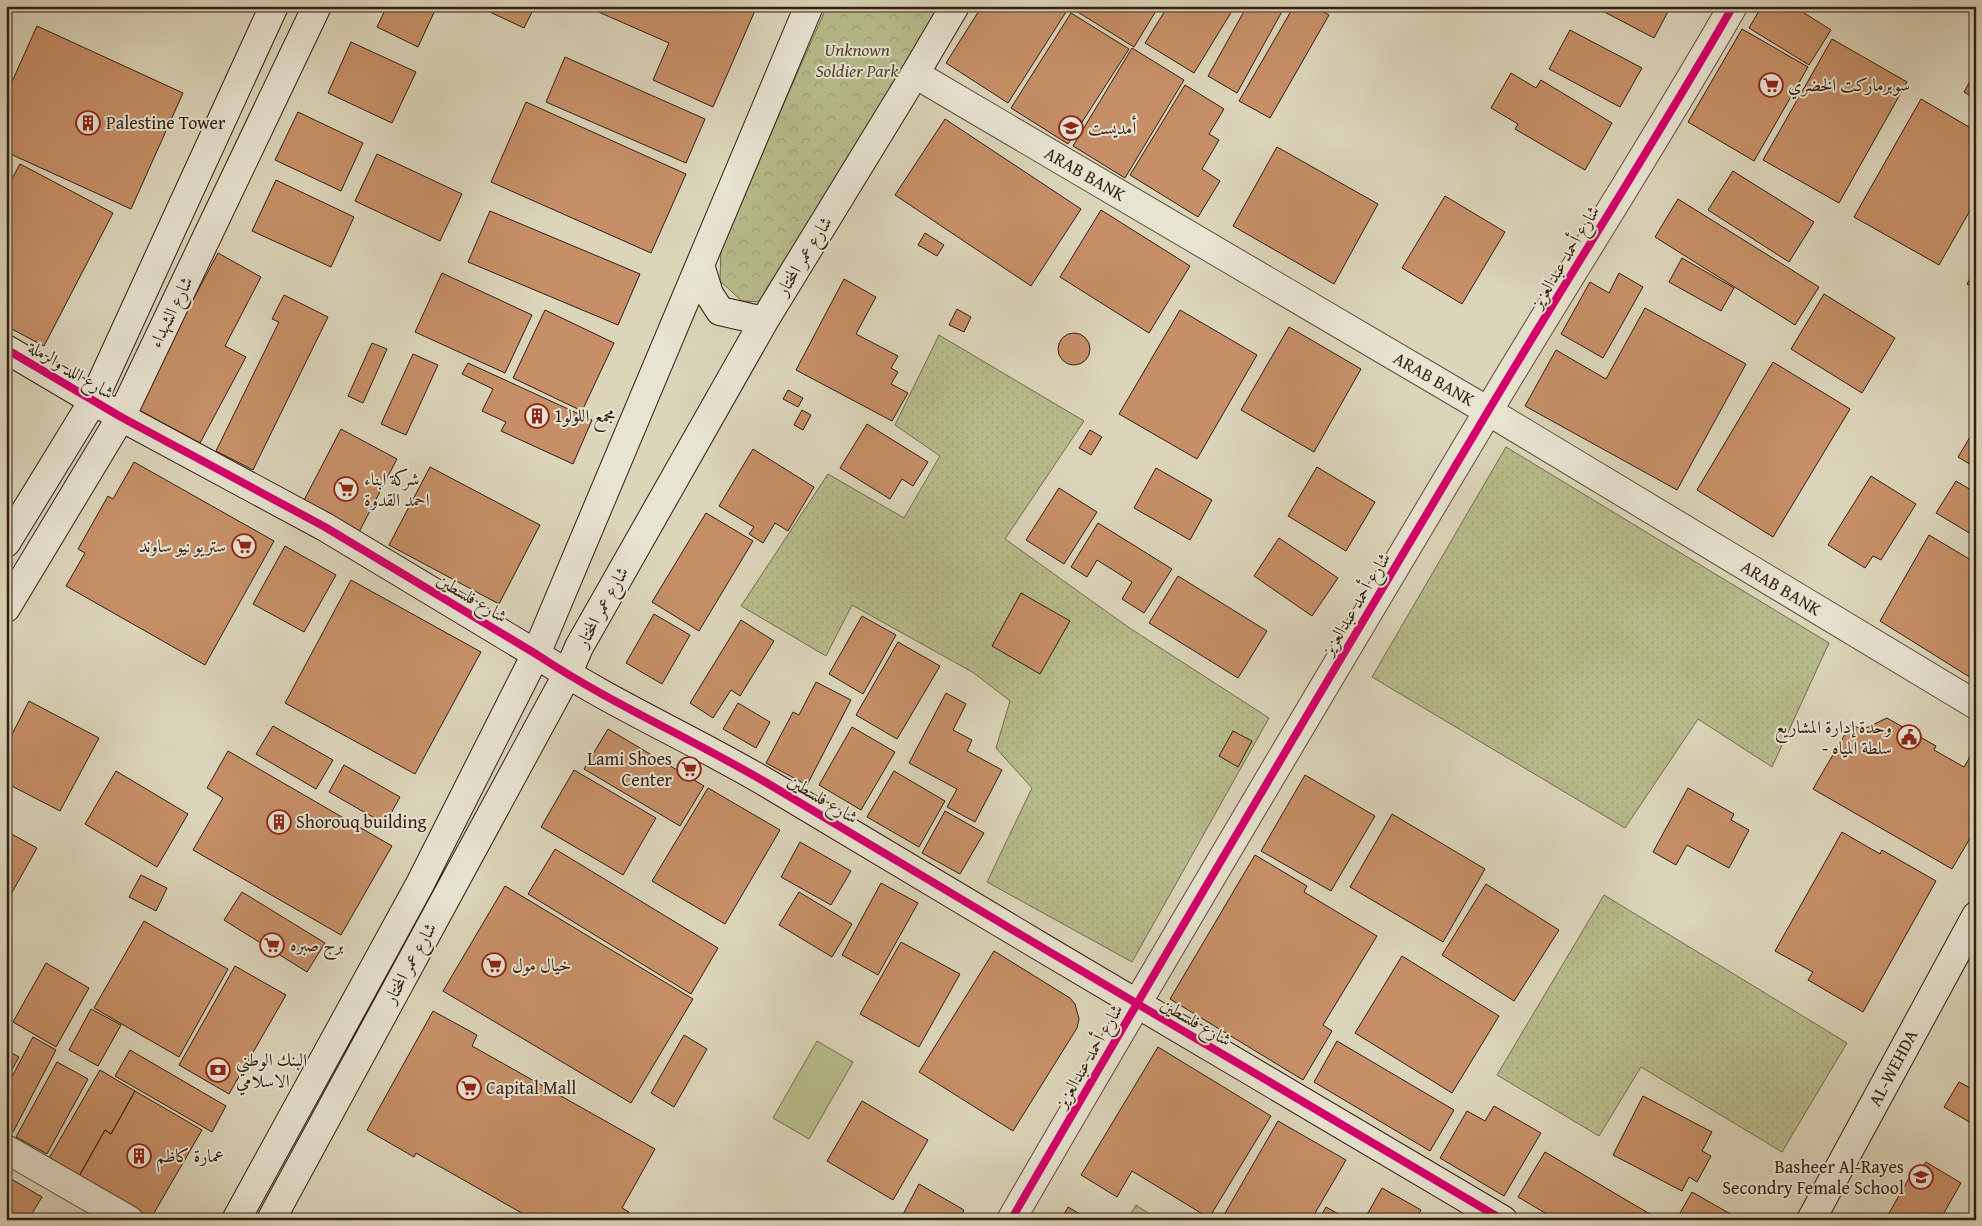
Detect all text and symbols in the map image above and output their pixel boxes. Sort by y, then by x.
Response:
park label: Unknown Soldier Park [815,36,899,84]
place label: سوبرماركت الخضري [1788,71,1910,100]
supermarket icon: سوبرماركت الخضري [1758,72,1784,98]
place label: Palestine Tower [106,109,226,136]
building icon: Palestine Tower [75,110,101,136]
place label: أمديست [1088,114,1137,141]
school or university icon: أمديست [1058,115,1084,141]
street label: ARAB BANK [1040,139,1131,208]
street label: شارع أحمد عبدالعزيز [1522,200,1608,316]
street label: شارع عمر المختار [767,211,840,303]
street label: شارع الشهداء [142,271,201,353]
street label: شارع اللد والرملة [21,333,119,408]
street label: ARAB BANK [1389,344,1480,413]
place label: مجمع اللولو1 [554,402,615,432]
building icon: مجمع اللولو1 [524,403,550,429]
place label: شركة ابناء احمد القدوة [364,465,430,513]
supermarket icon: شركة ابناء احمد القدوة [333,476,359,502]
place label: ستريو نيو ساوند [139,532,226,559]
supermarket icon: ستريو نيو ساوند [231,533,257,559]
street label: شارع أحمد عبدالعزيز [1313,547,1399,663]
street label: ARAB BANK [1736,553,1827,622]
street label: شارع عمر المختار [567,561,637,655]
street label: شارع فلسطين [431,566,513,631]
place label: وحدة إدارة المشاريع - سلطة المياه [1775,713,1892,761]
public building icon: وحدة إدارة المشاريع - سلطة المياه [1896,724,1922,750]
place label: Lami Shoes Center [587,745,673,793]
supermarket icon: Lami Shoes Center [676,756,702,782]
street label: شارع فلسطين [782,767,864,832]
place label: Shorouq building [296,808,427,835]
building icon: Shorouq building [266,809,292,835]
street label: شارع عمر المختار [375,917,445,1011]
place label: برج صبره [290,931,344,961]
supermarket icon: برج صبره [259,932,285,958]
place label: خيال مول [512,951,571,978]
supermarket icon: خيال مول [481,952,507,978]
street label: شارع فلسطين [1155,990,1237,1054]
street label: شارع أحمد عبدالعزيز [1047,999,1131,1116]
street label: AL-WEHDA [1861,1024,1924,1111]
place label: البنك الوطني الاسلامي [236,1046,307,1096]
bank icon: البنك الوطني الاسلامي [205,1057,231,1083]
place label: Capital Mall [486,1074,576,1101]
supermarket icon: Capital Mall [456,1075,482,1101]
place label: عمارة كاظم [156,1142,224,1173]
building icon: عمارة كاظم [126,1143,152,1169]
place label: Basheer Al-Rayes Secondry Female School [1722,1153,1904,1201]
school or university icon: Basheer Al-Rayes Secondry Female School [1908,1164,1934,1190]

